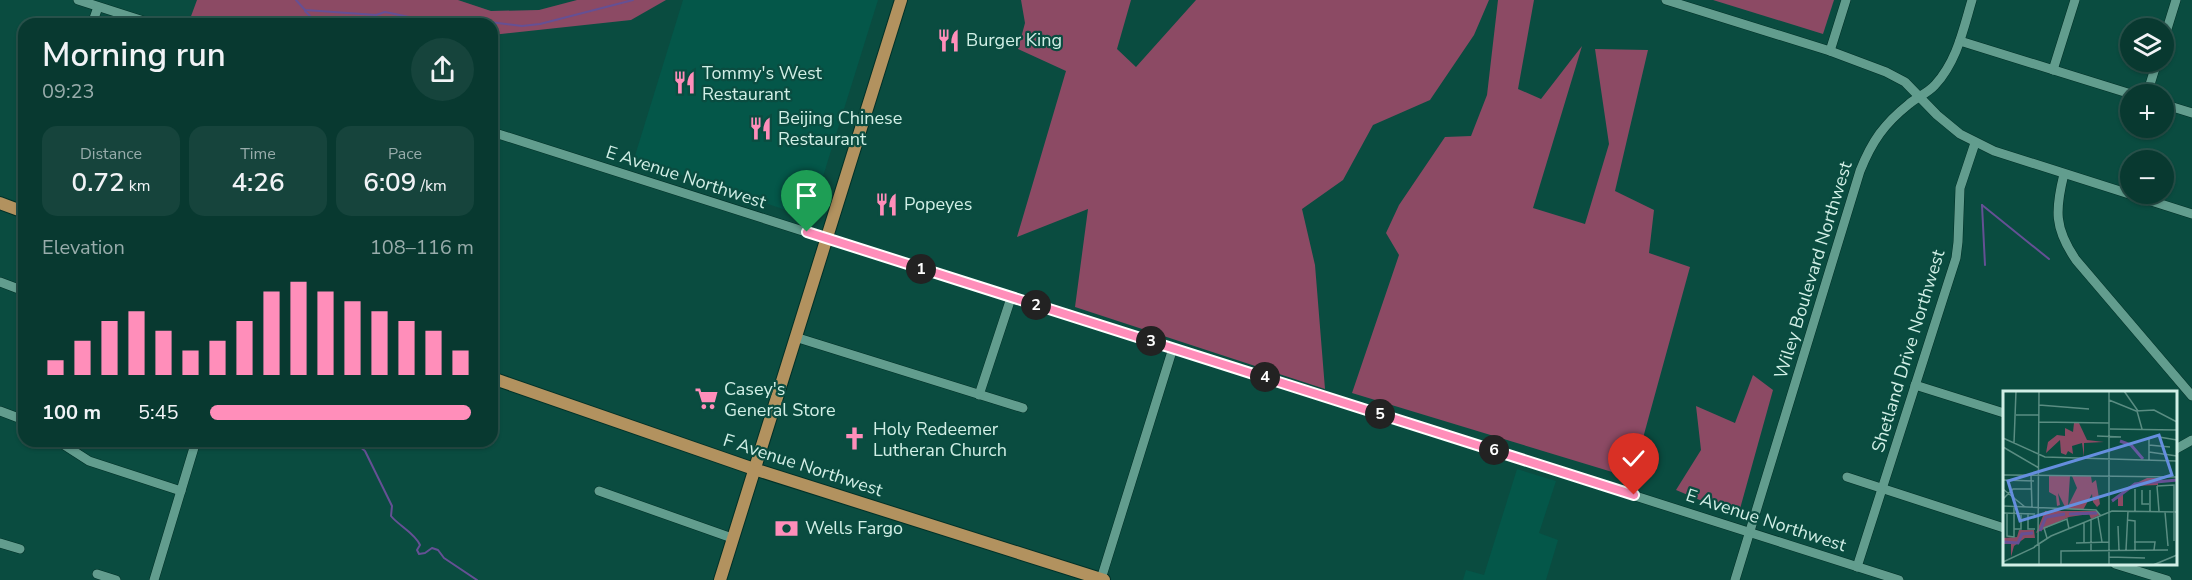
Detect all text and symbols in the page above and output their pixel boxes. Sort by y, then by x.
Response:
map controls [2120,18,2174,204]
button: layers [2120,18,2174,72]
restaurant icon: Burger King [935,27,961,53]
place label: Burger King [966,28,1062,52]
text: Morning run [42,33,226,78]
button: share [411,38,474,101]
place label: Tommy's West Restaurant [702,61,823,106]
restaurant icon: Tommy's West Restaurant [671,70,697,96]
text: 09:23 [42,78,95,105]
button: + [2120,84,2174,138]
place label: Beijing Chinese Restaurant [778,106,902,151]
restaurant icon: Beijing Chinese Restaurant [747,115,773,141]
street label: E Avenue Northwest [603,140,770,214]
text: Distance [80,143,142,165]
text: Time [240,143,276,165]
text: Pace [388,143,422,165]
button: − [2120,150,2174,204]
street label: Wiley Boulevard Northwest [1769,158,1858,381]
text: 0.72 [72,165,125,200]
text: 4:26 [232,165,284,200]
text: 6:09 [363,165,416,200]
pin [781,170,832,232]
text: km [125,175,150,197]
text: /km [416,175,447,197]
icon: arrive [790,179,823,212]
restaurant icon: Popeyes [873,191,899,217]
place label: Popeyes [904,192,972,216]
text: Elevation [42,234,125,261]
text: 108–116 m [370,234,474,261]
street label: Shetland Drive Northwest [1866,246,1950,455]
pin: 1 [906,254,936,284]
text: 1 [916,258,926,280]
pin: 2 [1021,290,1051,320]
text: 2 [1031,294,1041,316]
pin: 3 [1136,326,1166,356]
text: 3 [1146,330,1156,352]
pin: 4 [1250,362,1280,392]
text: 4 [1260,366,1270,388]
place label: Casey's General Store [724,377,835,422]
supermarket icon: Casey's General Store [693,386,719,412]
inset map [2003,391,2177,565]
text: 100 m [42,399,101,426]
text: 5:45 [138,399,179,426]
pin: 5 [1365,399,1395,429]
text: 5 [1375,403,1385,425]
place label: Holy Redeemer Lutheran Church [873,417,1007,462]
church icon: Holy Redeemer Lutheran Church [842,426,868,452]
street label: F Avenue Northwest [720,428,887,502]
pin [1608,433,1659,495]
pin: 6 [1479,435,1509,465]
text: 6 [1489,439,1499,461]
icon: check [1617,442,1650,475]
street label: E Avenue Northwest [1683,483,1850,557]
bank icon: Wells Fargo [774,515,800,541]
place label: Wells Fargo [805,516,903,540]

